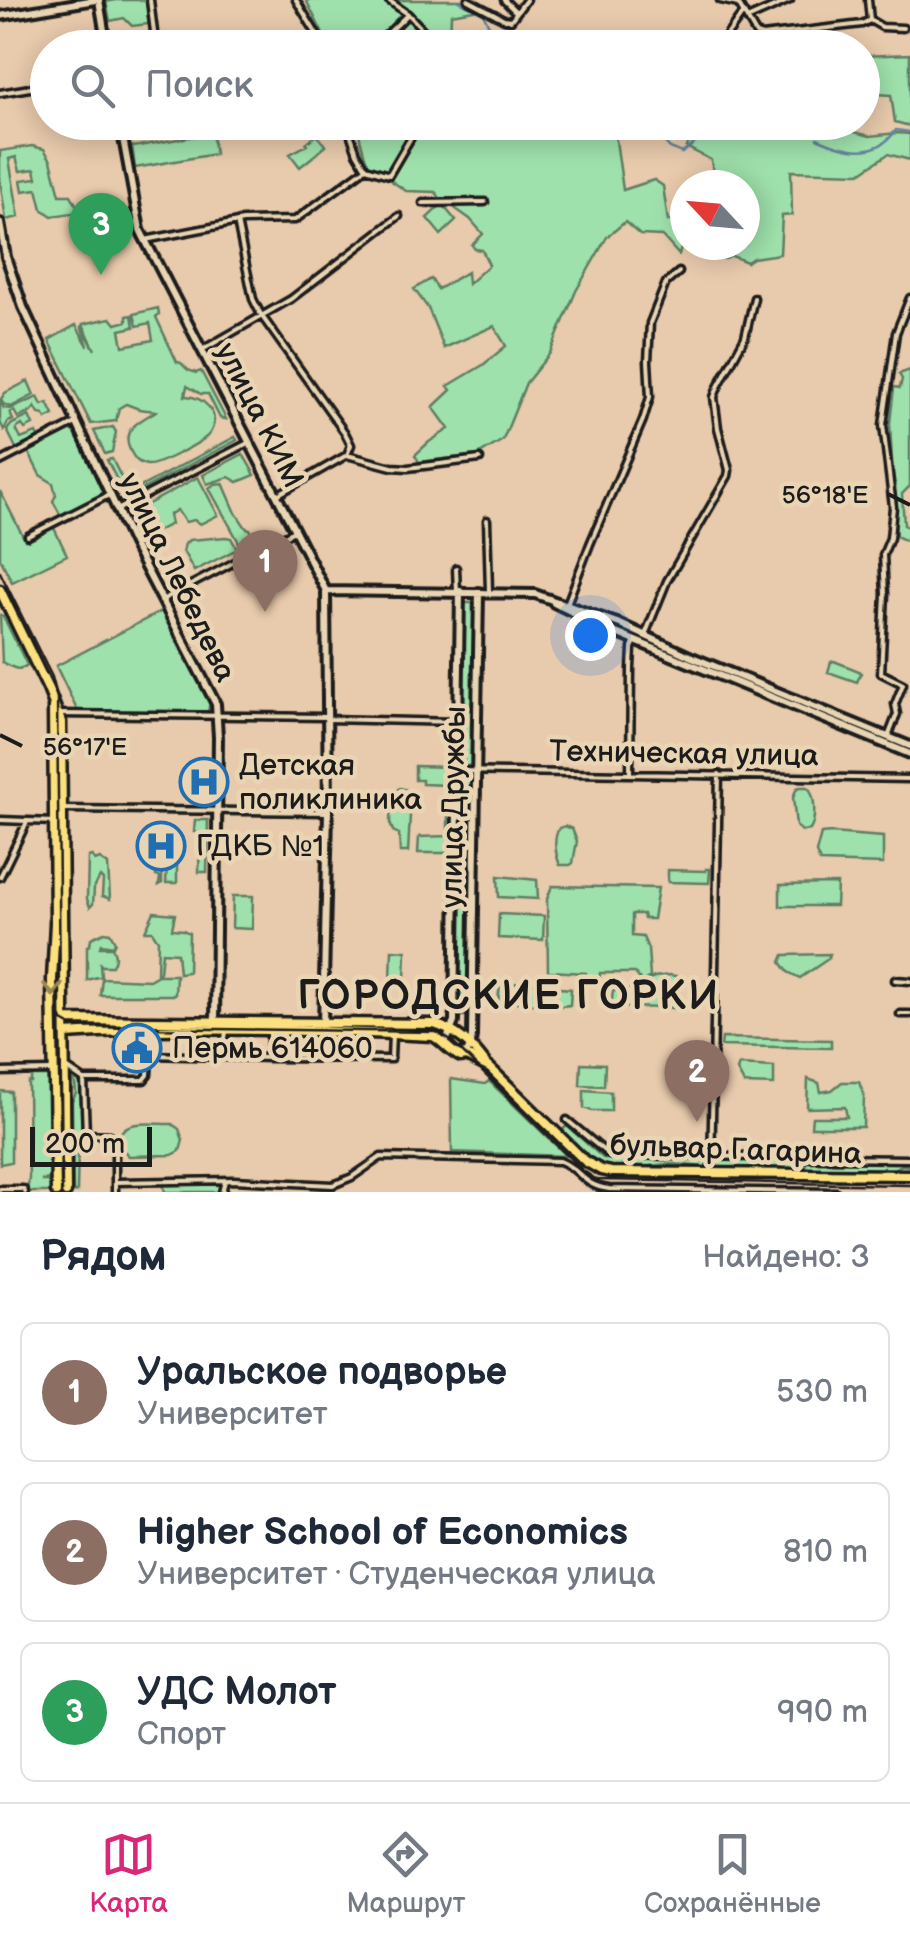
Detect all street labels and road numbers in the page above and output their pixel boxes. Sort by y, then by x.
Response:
street label: улица КИМ [207,337,311,494]
street label: улица Лебедева [111,467,243,688]
street label: улица Дружбы [434,706,474,908]
street label: Техническая улица [549,734,819,774]
street label: бульвар Гагарина [609,1128,863,1172]

